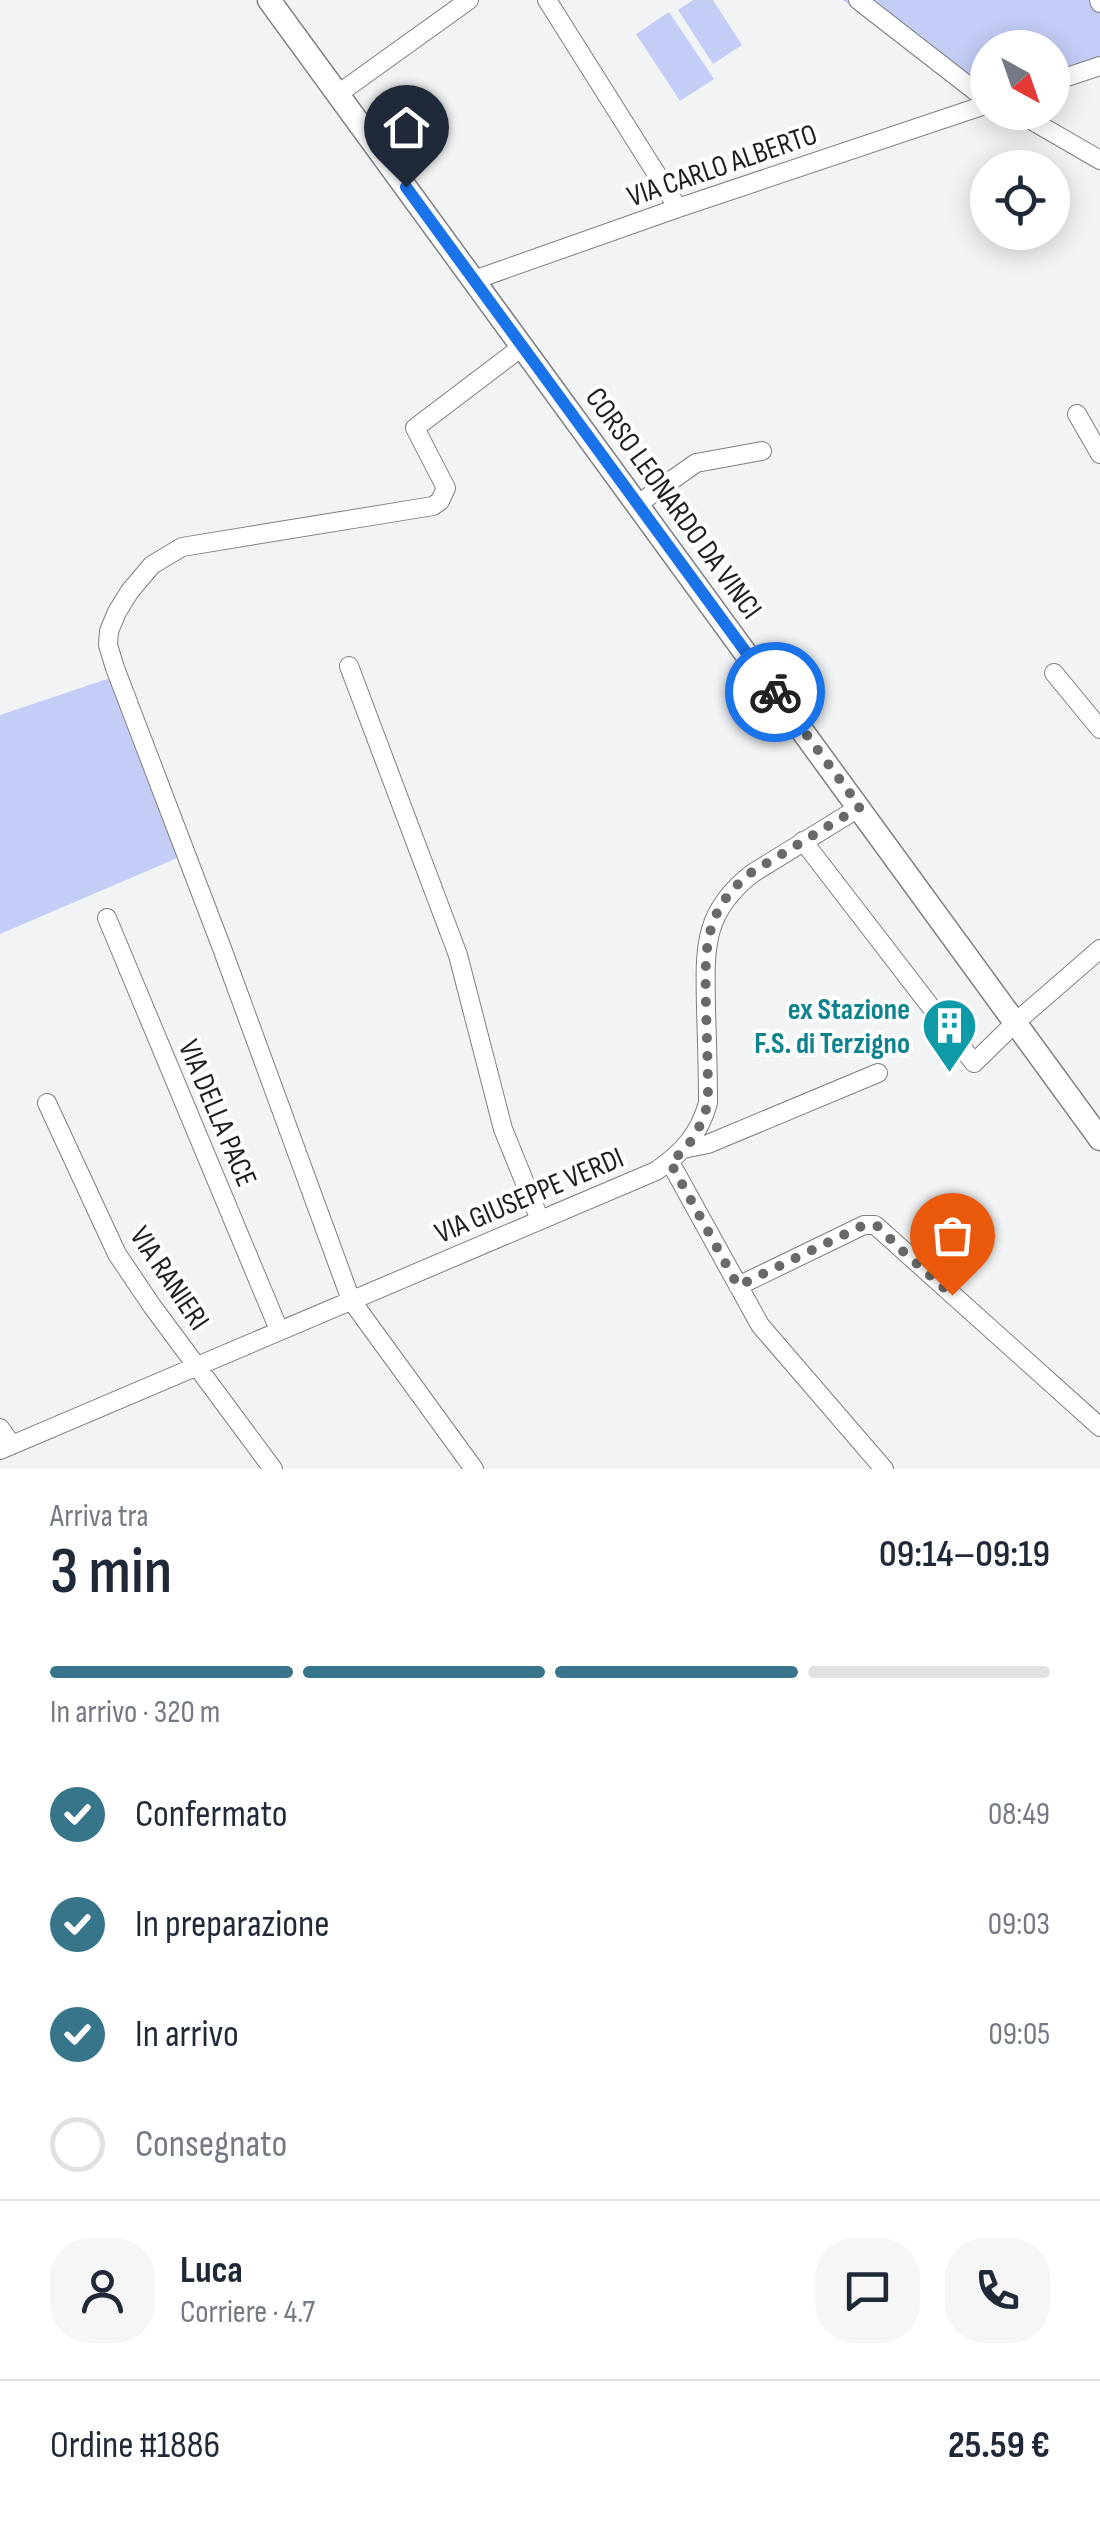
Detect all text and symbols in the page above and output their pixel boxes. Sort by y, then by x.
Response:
north arrow [970,30,1070,130]
map controls [970,30,1070,250]
pin [364,85,449,188]
icon: home [379,100,434,155]
street label: VIA CARLO ALBERTO [623,117,822,215]
button: locate [970,150,1070,250]
street label: CORSO LEONARDO DA VINCI [577,381,769,626]
courier [725,642,825,742]
icon: bike [748,665,803,720]
place label: ex Stazione F.S. di Terzigno [754,992,910,1062]
building icon: ex Stazione F.S. di Terzigno [919,996,979,1075]
street label: VIA DELLA PACE [170,1035,264,1192]
street label: VIA GIUSEPPE VERDI [430,1140,629,1252]
pin [910,1193,995,1296]
icon: bag [925,1208,980,1263]
street label: VIA RANIERI [121,1220,217,1337]
text: Arriva tra [50,1497,149,1536]
text: 09:14–09:19 [879,1532,1050,1577]
text: 3 min [50,1534,172,1612]
text: In arrivo · 320 m [50,1693,220,1732]
icon: check [50,1787,105,1842]
text: Confermato [135,1792,288,1837]
text: 08:49 [988,1795,1050,1834]
icon: check [50,1897,105,1952]
text: In preparazione [135,1902,330,1947]
text: 09:03 [988,1905,1050,1944]
icon: check [50,2007,105,2062]
text: In arrivo [135,2012,239,2057]
text: 09:05 [988,2015,1050,2054]
text: Consegnato [135,2122,287,2167]
button: person [50,2238,155,2343]
button: chat [815,2238,920,2343]
button: phone [945,2238,1050,2343]
text: Luca [180,2248,243,2293]
text: Corriere · 4.7 [180,2293,315,2332]
text: Ordine #1886 [50,2423,220,2468]
text: 25.59 € [948,2423,1050,2468]

